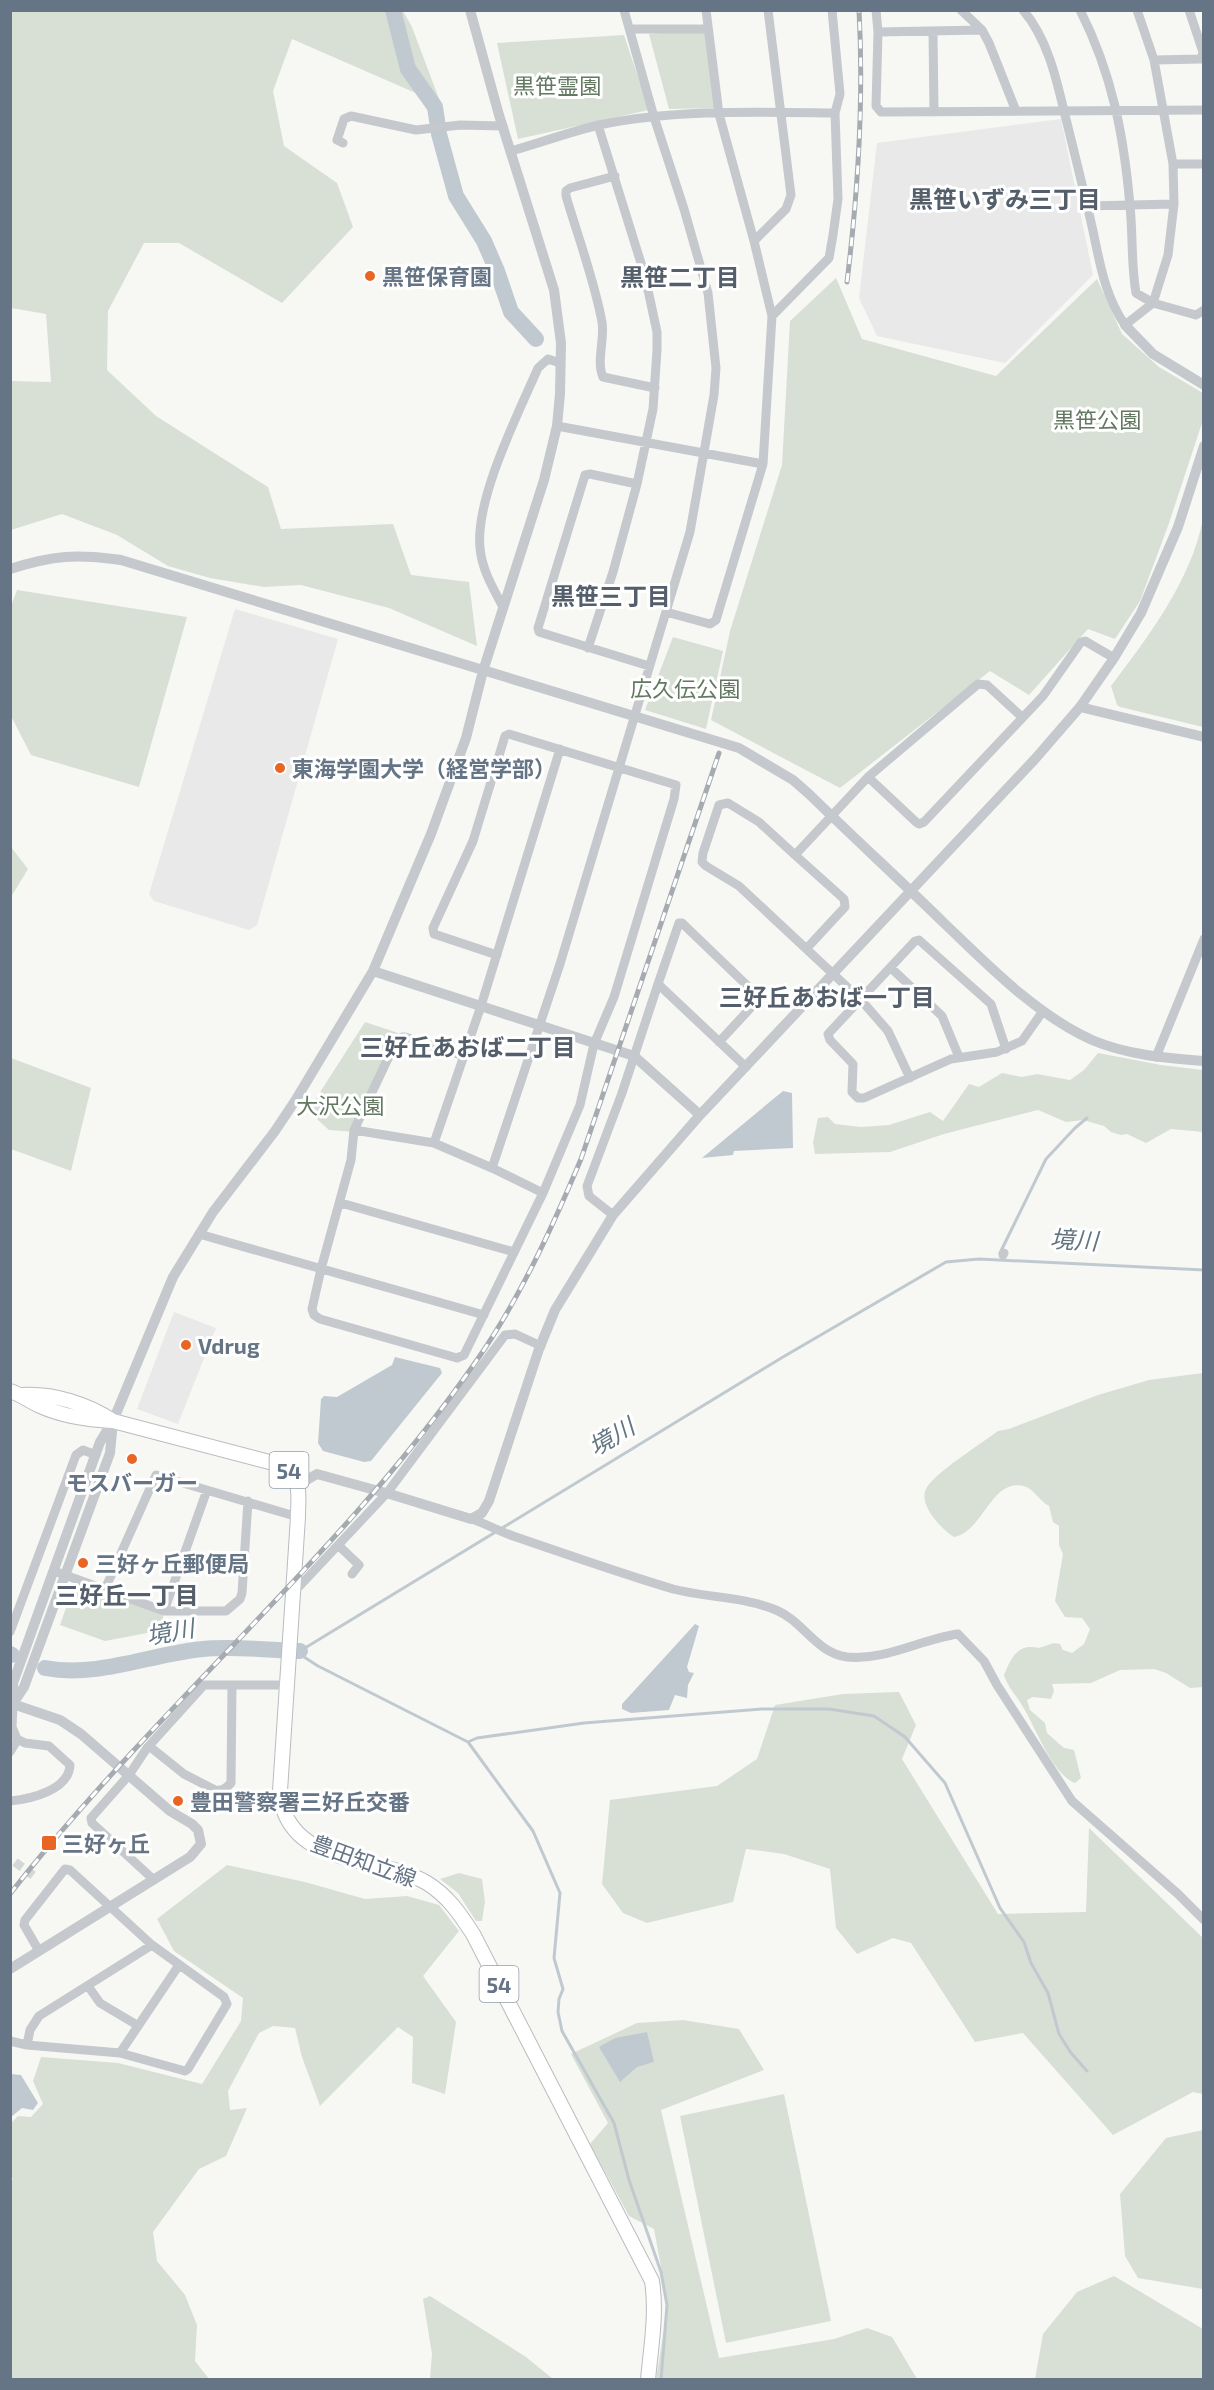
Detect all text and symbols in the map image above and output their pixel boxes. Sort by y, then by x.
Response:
park label: 黒笹霊園 [513,72,601,98]
district label: 黒笹いずみ三丁目 [909,184,1101,213]
district label: 黒笹二丁目 [620,262,740,291]
place label: 黒笹保育園 [382,263,492,289]
marker: 黒笹保育園 [363,269,377,283]
park label: 黒笹公園 [1053,406,1141,432]
district label: 黒笹三丁目 [551,581,671,610]
park label: 広久伝公園 [630,675,740,701]
place label: 東海学園大学（経営学部） [292,755,556,781]
marker: 東海学園大学（経営学部） [273,761,287,775]
district label: 三好丘あおば一丁目 [719,982,935,1011]
district label: 三好丘あおば二丁目 [360,1032,576,1061]
park label: 大沢公園 [296,1092,384,1118]
water label: 境川 [1049,1223,1102,1255]
place label: Vdrug [198,1332,260,1358]
marker: Vdrug [179,1338,193,1352]
water label: 境川 [583,1410,642,1461]
marker: モスバーガー [125,1452,139,1466]
road number: 54 [270,1452,308,1488]
place label: モスバーガー [66,1469,198,1495]
place label: 三好ヶ丘郵便局 [95,1550,249,1576]
marker: 三好ヶ丘郵便局 [76,1556,90,1570]
district label: 三好丘一丁目 [55,1580,199,1609]
water label: 境川 [144,1612,199,1649]
place label: 豊田警察署三好丘交番 [190,1788,410,1814]
marker: 豊田警察署三好丘交番 [171,1794,185,1808]
street label: 豊田知立線 [308,1829,420,1891]
place label: 三好ヶ丘 [62,1830,150,1856]
marker: 三好ヶ丘 [40,1834,58,1852]
road number: 54 [480,1966,518,2002]

